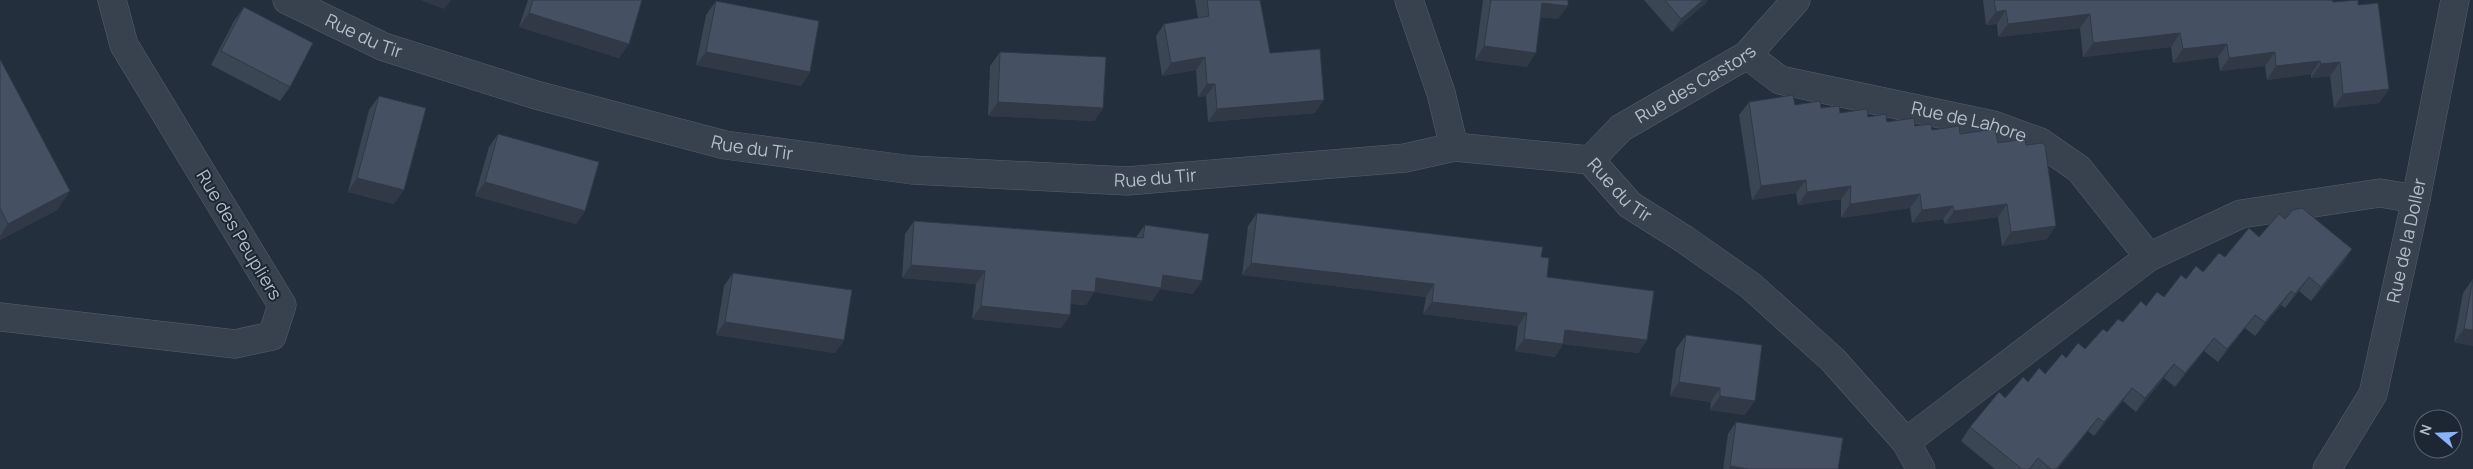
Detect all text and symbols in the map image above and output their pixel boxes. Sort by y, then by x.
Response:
street label: Rue du Tir [322,7,406,63]
street label: Rue des Castors [1630,40,1761,128]
street label: Rue de Lahore [1909,95,2030,147]
street label: Rue du Tir [709,129,795,165]
street label: Rue du Tir [1583,152,1657,227]
street label: Rue du Tir [1114,162,1198,192]
street label: Rue des Peupliers [192,165,288,304]
street label: Rue de la Doller [2380,176,2431,305]
north arrow [2413,409,2463,459]
text: N [2415,422,2436,437]

